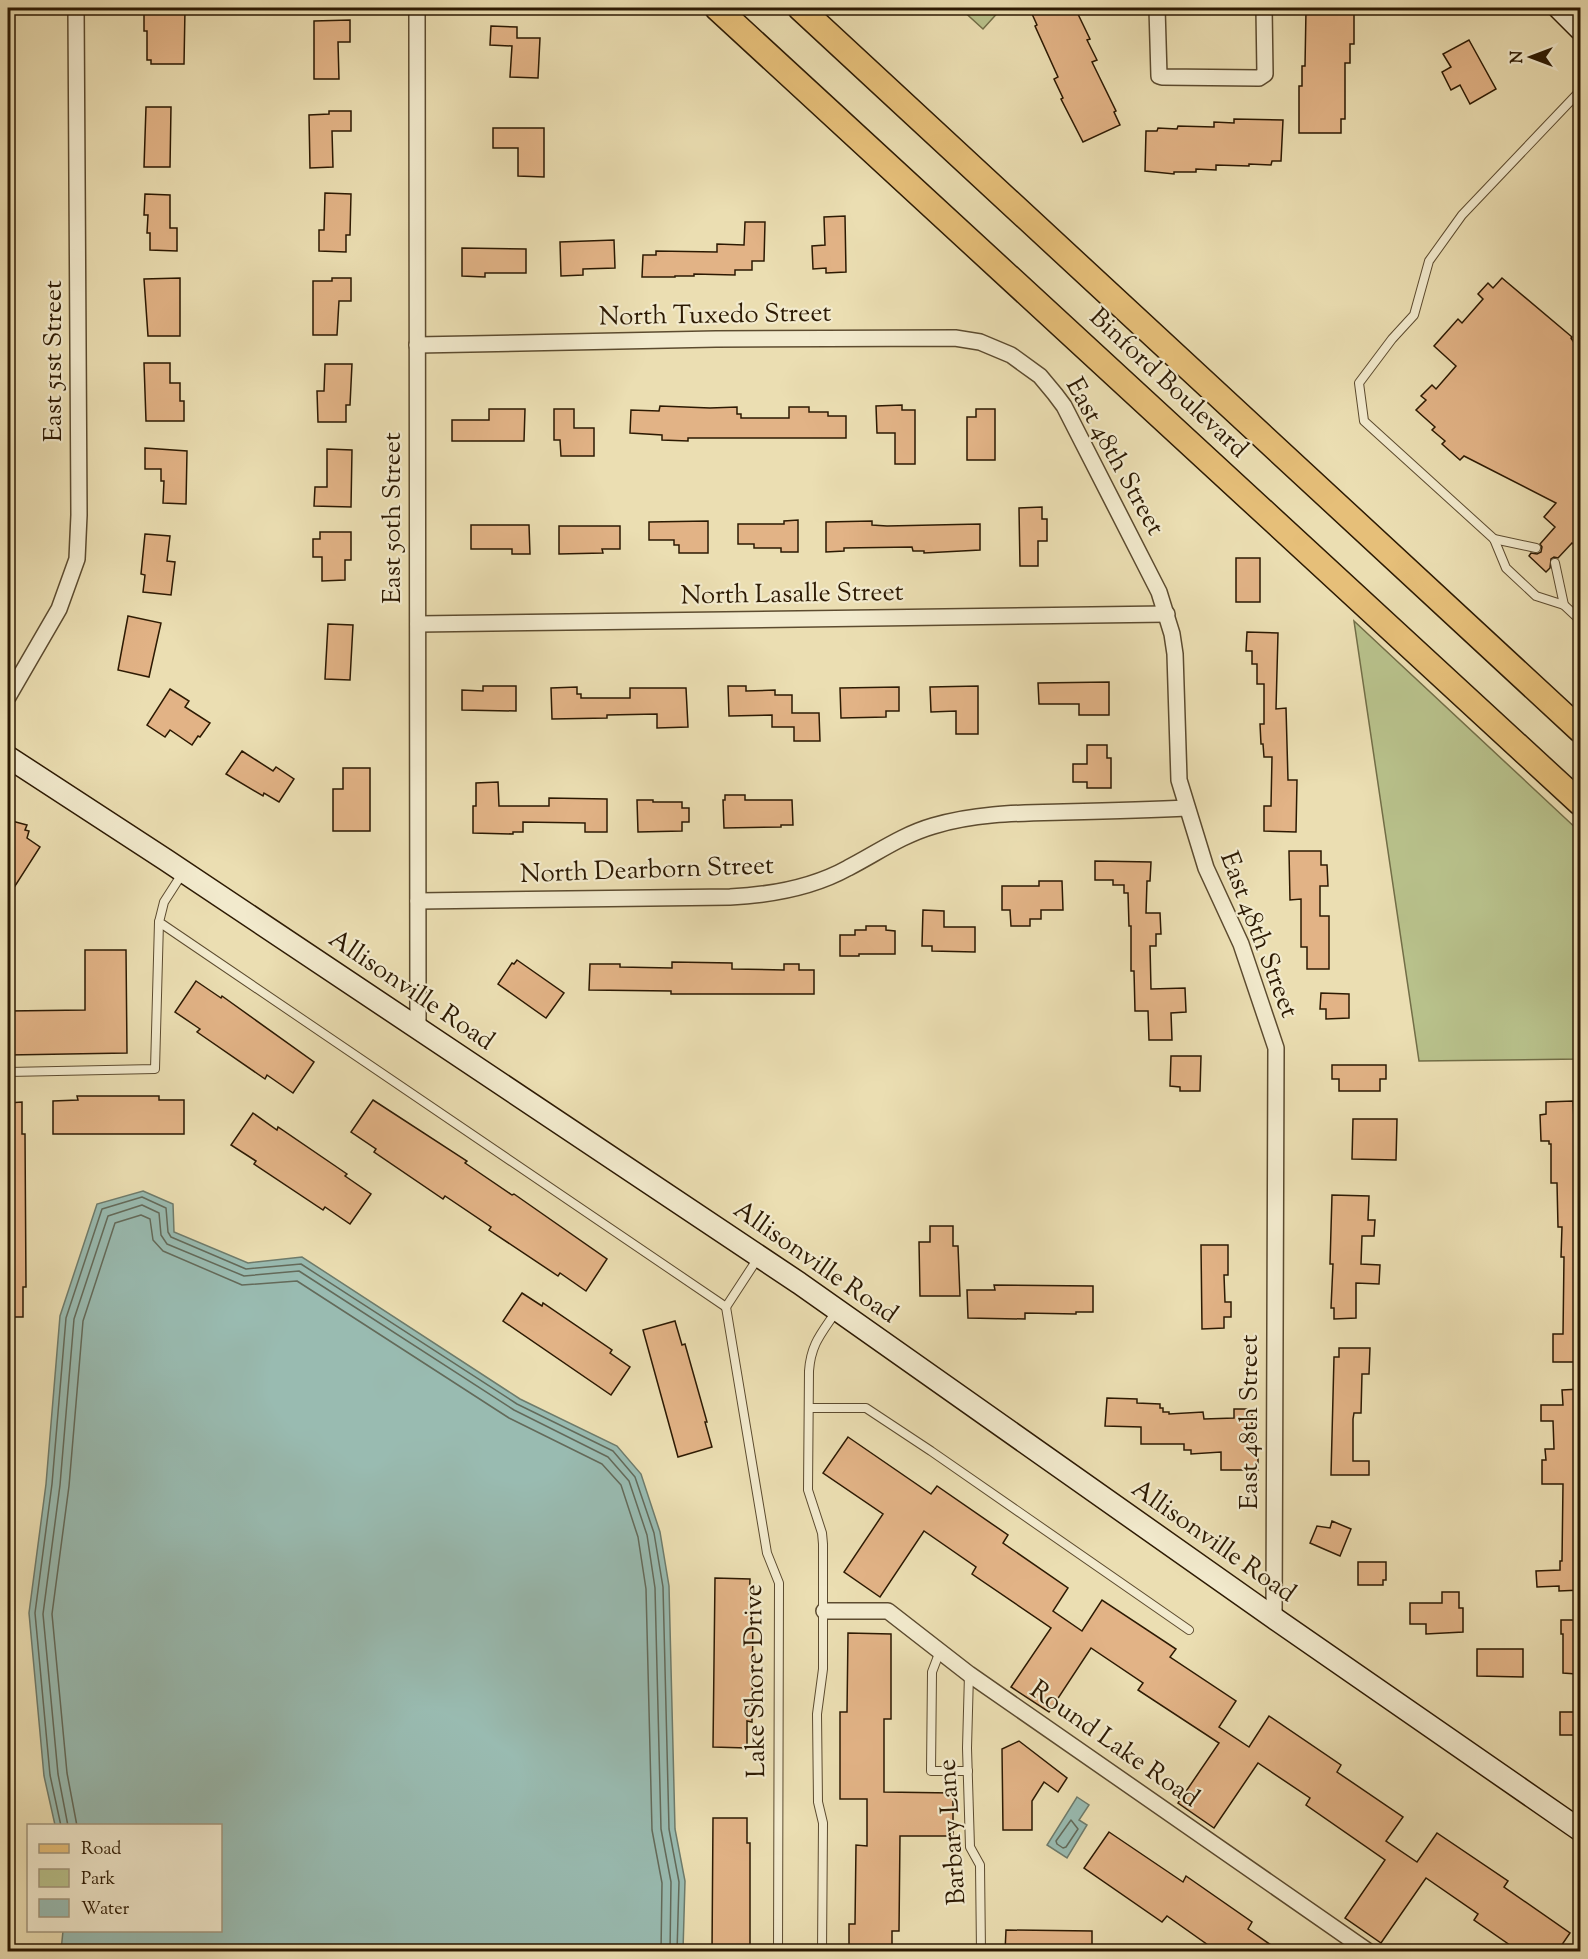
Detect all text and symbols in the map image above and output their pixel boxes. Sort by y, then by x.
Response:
north arrow [1501,27,1561,87]
text: N [1507,50,1530,63]
street label: East 51st Street [36,280,73,442]
street label: North Tuxedo Street [598,295,832,337]
street label: Binford Boulevard [1080,300,1256,468]
street label: East 48th Street [1055,371,1173,543]
street label: East 50th Street [375,432,412,604]
street label: North Lasalle Street [680,575,904,615]
street label: East 48th Street [1209,847,1307,1024]
street label: North Dearborn Street [519,848,775,894]
street label: Allisonville Road [320,922,502,1061]
street label: Allisonville Road [725,1192,905,1334]
street label: East 48th Street [1232,1334,1269,1510]
street label: Allisonville Road [1123,1471,1303,1613]
street label: Lake Shore Drive [736,1584,776,1778]
street label: Round Lake Road [1022,1673,1207,1818]
street label: Barbary Lane [929,1758,977,1906]
legend [27,1824,222,1932]
text: Road [81,1837,121,1863]
text: Park [81,1867,116,1893]
text: Water [81,1897,130,1923]

